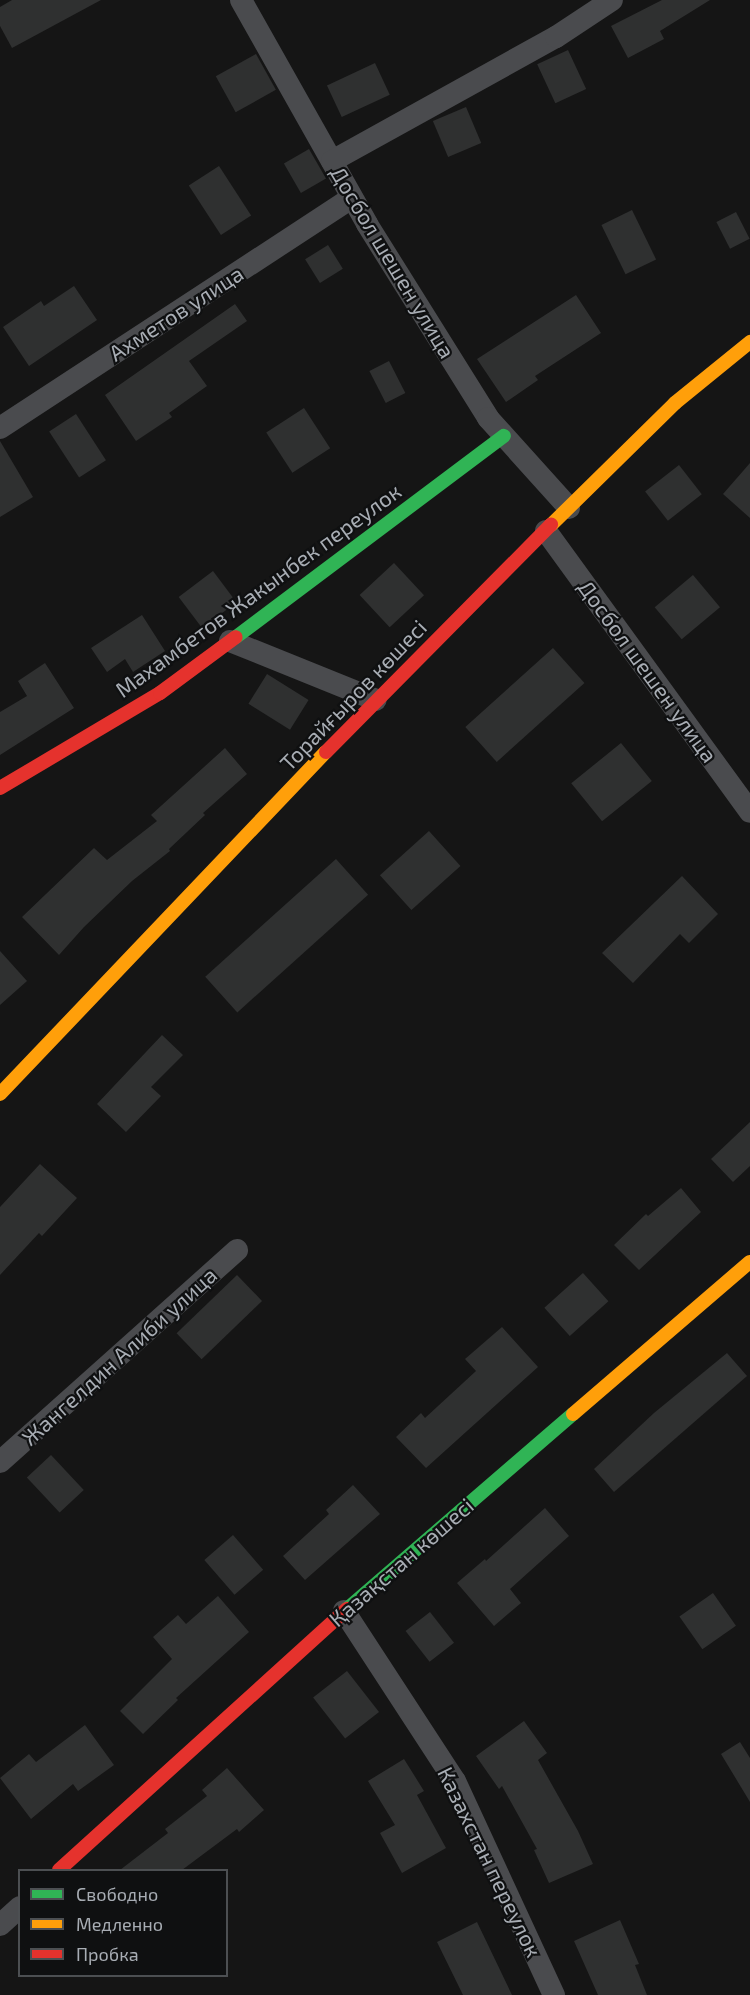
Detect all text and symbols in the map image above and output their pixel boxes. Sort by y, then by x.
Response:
street label: Досбол шешен улица [325,161,461,363]
street label: Ахметов улица [104,260,248,366]
street label: Махамбетов Жакынбек переулок [110,477,406,703]
street label: Досбол шешен улица [573,575,723,767]
street label: Торайғыров көшесі [274,614,432,776]
street label: Жангелдин Алиби улица [16,1261,222,1451]
street label: Қазақстан көшесі [323,1492,479,1632]
street label: Казахстан переулок [433,1763,547,1961]
legend [18,1869,228,1977]
text: Свободно [76,1883,158,1905]
text: Медленно [76,1913,163,1935]
text: Пробка [76,1943,139,1965]

